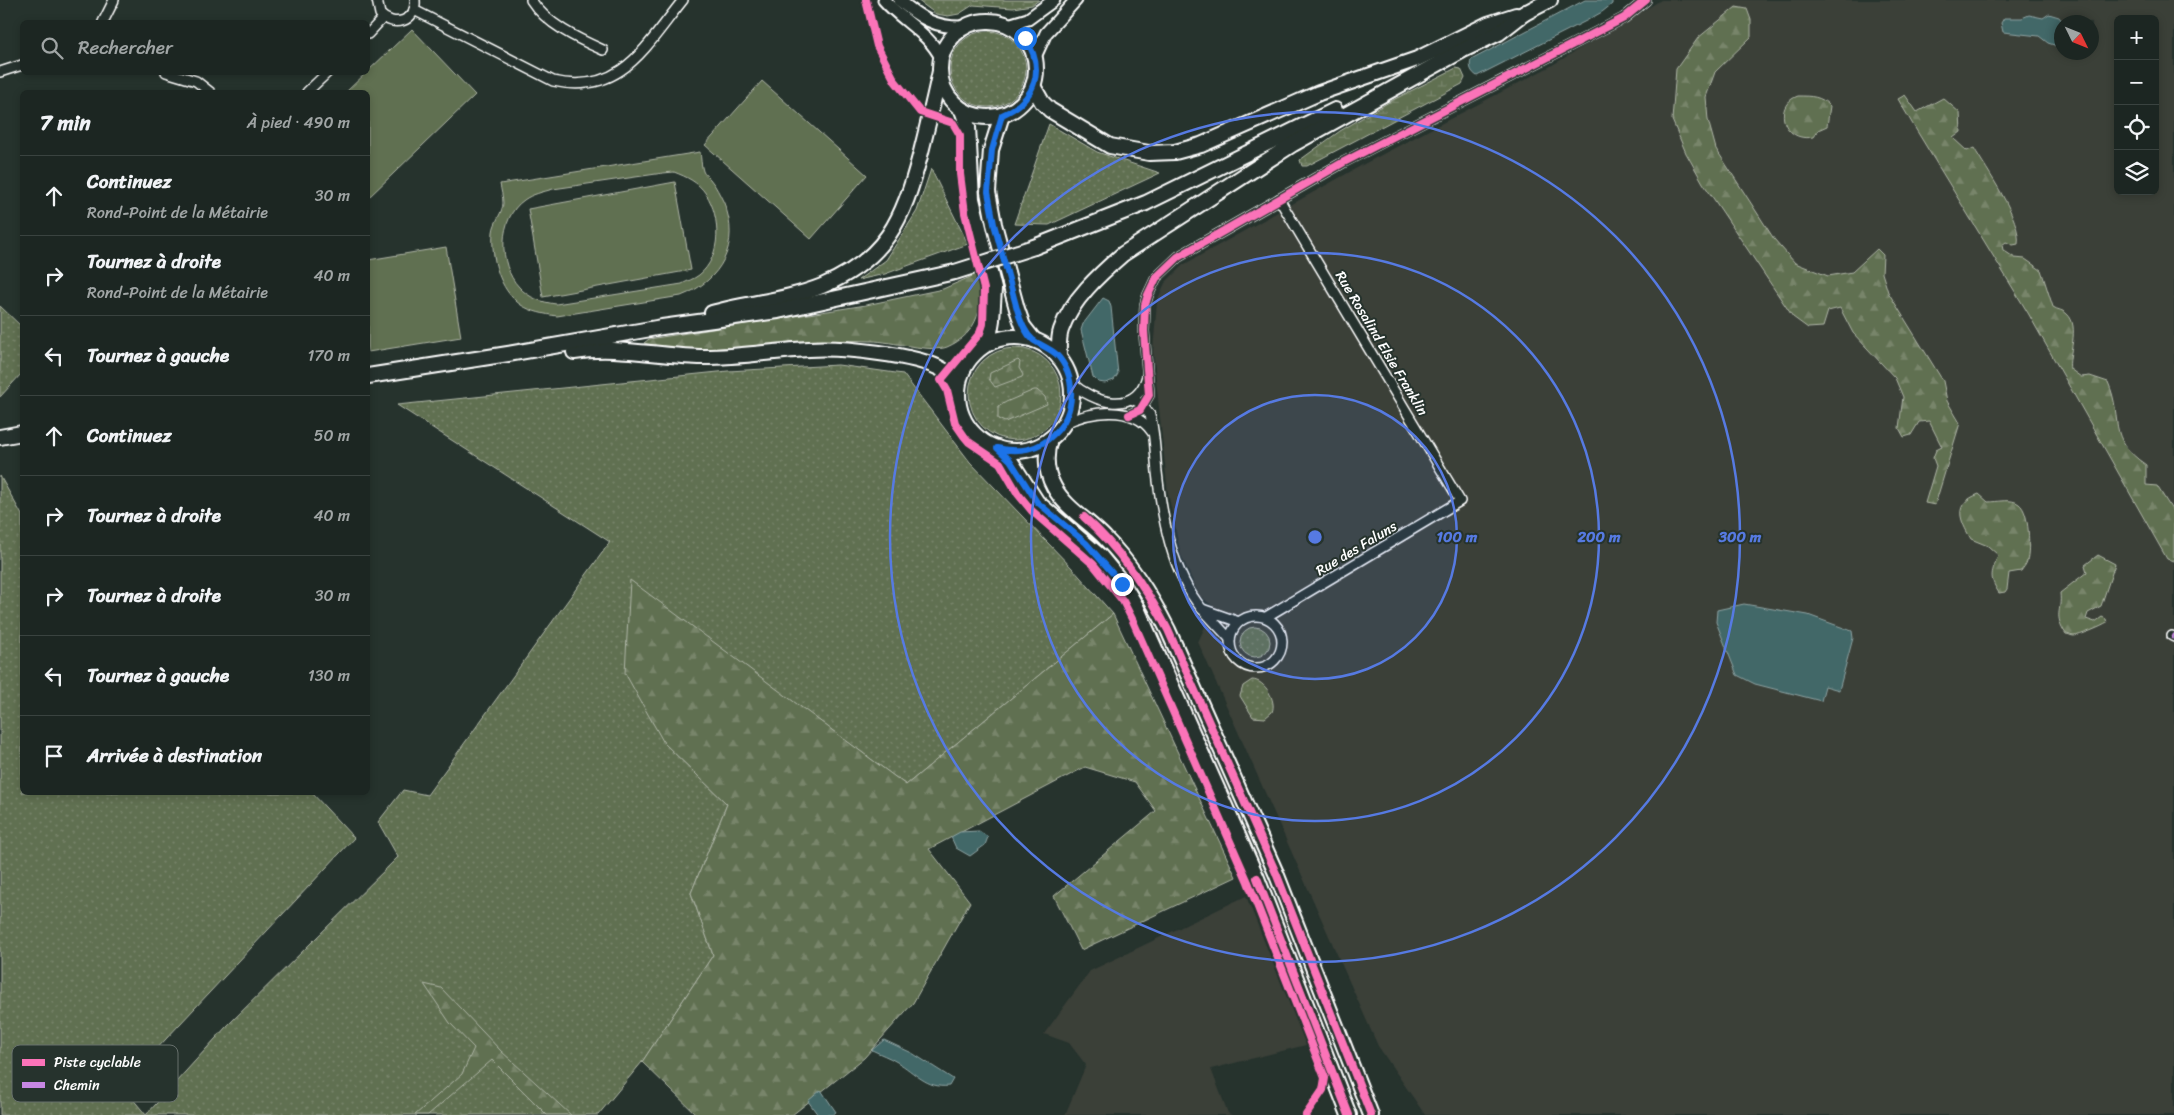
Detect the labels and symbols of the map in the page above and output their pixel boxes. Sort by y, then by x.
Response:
north arrow [2054,15,2099,60]
route start [1014,27,1037,50]
street label: Rue Rosalind Elsie Franklin [1328,266,1435,421]
street label: Rue des Faluns [1311,514,1402,583]
text: 100 m [1437,524,1478,550]
text: 200 m [1576,524,1621,550]
text: 300 m [1718,524,1762,550]
centre of rings [1306,528,1324,546]
route end [1111,573,1134,596]
legend [12,1045,178,1102]
text: Piste cyclable [54,1050,141,1075]
text: Chemin [54,1073,100,1098]

